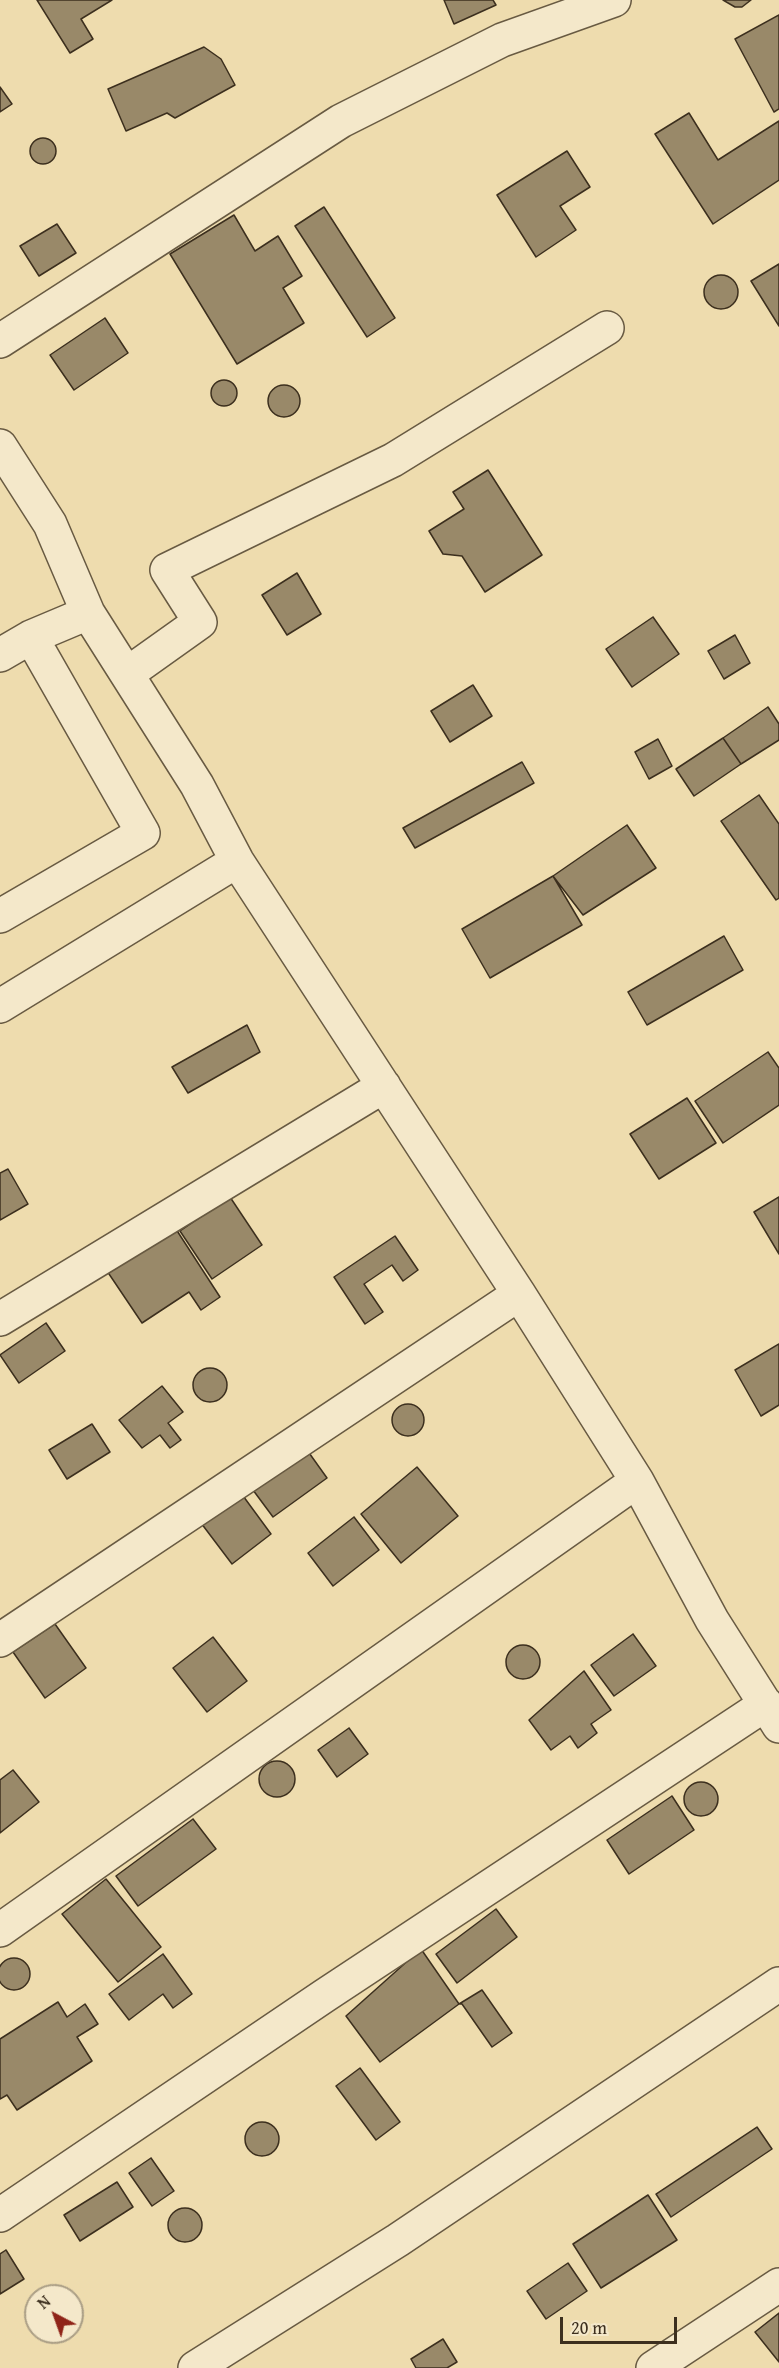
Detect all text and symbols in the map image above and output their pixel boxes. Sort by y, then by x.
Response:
north arrow [24,2284,84,2344]
text: N [32,2289,55,2314]
scale bar [563,2305,680,2343]
text: 20 m [571,2314,607,2341]

